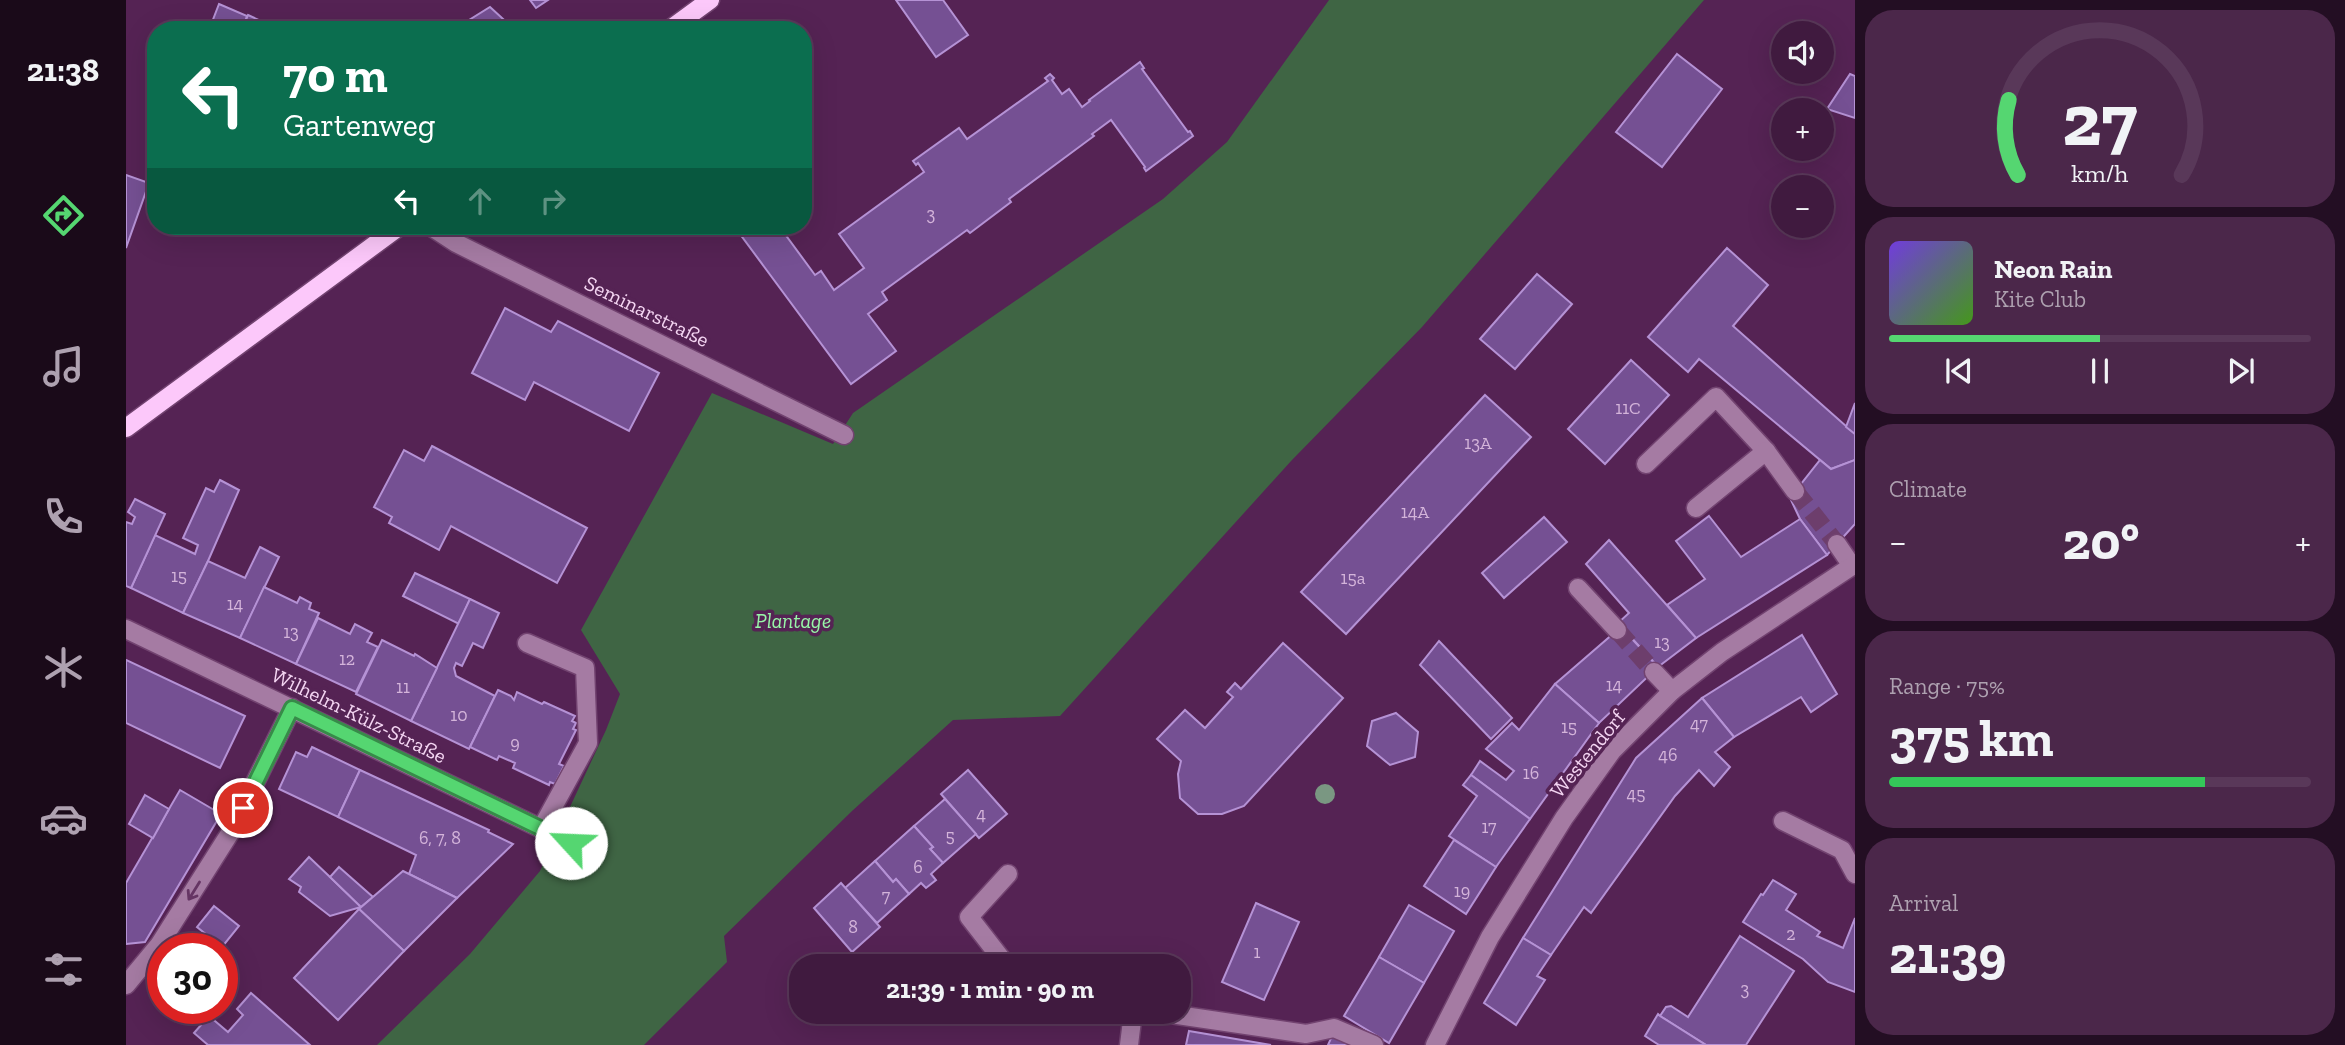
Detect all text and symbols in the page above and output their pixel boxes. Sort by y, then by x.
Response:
map controls [1771,21,1834,238]
button: sound [1771,21,1834,84]
text: 70 m [283,46,388,105]
icon: left [168,49,259,140]
text: 21:38 [27,51,99,89]
text: 27 [2062,76,2138,164]
button: + [1771,98,1834,161]
text: Gartenweg [283,106,435,144]
text: km/h [2071,157,2129,187]
button: − [1771,175,1834,238]
icon: left [388,182,426,220]
icon: ahead [461,182,499,220]
icon: right [534,182,572,220]
icon: directions [39,191,88,240]
house number: 3 [927,203,936,225]
text: Neon Rain [1994,253,2112,285]
street label: Seminarstraße [581,270,714,352]
text: Kite Club [1994,285,2086,313]
icon: music [39,342,88,391]
icon: previous [1940,352,1978,390]
icon: pause [2081,352,2119,390]
icon: next [2222,352,2260,390]
house number: 11C [1615,397,1641,419]
house number: 13A [1464,432,1492,454]
text: Climate [1889,475,1967,503]
icon: phone [39,492,88,541]
house number: 14A [1401,501,1429,523]
text: 20° [2063,510,2139,572]
text: − [1889,519,1907,565]
text: + [2295,519,2311,565]
house number: 15 [171,565,187,587]
house number: 15a [1341,567,1366,589]
house number: 14 [227,593,244,615]
park label: Plantage [755,608,831,633]
house number: 13 [283,621,299,643]
house number: 13 [1654,631,1670,653]
icon: climate [39,643,88,692]
house number: 12 [339,648,355,670]
street label: Wilhelm-Külz-Straße [267,662,451,768]
text: Range · 75% [1889,672,2005,700]
house number: 14 [1606,674,1623,696]
house number: 11 [396,676,410,698]
house number: 10 [450,704,468,726]
street label: Westendorf [1544,704,1631,803]
text: 375 km [1889,707,2054,769]
house number: 47 [1690,713,1708,735]
house number: 15 [1561,716,1577,738]
house number: 9 [510,732,520,754]
house number: 46 [1658,744,1678,766]
house number: 16 [1523,762,1539,784]
pin [213,778,273,838]
house number: 45 [1627,783,1645,805]
icon: arrive [224,789,262,827]
icon: car [39,794,88,843]
house number: 4 [976,803,986,825]
position arrow [534,806,608,880]
house number: 17 [1481,816,1497,838]
house number: 5 [945,825,955,847]
house number: 6, 7, 8 [419,827,461,849]
house number: 6 [913,856,923,878]
one-way arrow [186,880,200,900]
house number: 19 [1454,880,1470,902]
house number: 7 [882,885,891,907]
text: Arrival [1889,889,1958,917]
house number: 8 [848,916,858,938]
house number: 2 [1786,923,1796,945]
text: 21:39 [1889,924,2006,986]
speed limit sign: 30 [147,933,238,1024]
house number: 1 [1254,941,1261,963]
icon: filters [39,945,88,994]
text: 21:39 · 1 min · 90 m [886,973,1094,1005]
house number: 3 [1741,978,1750,1000]

